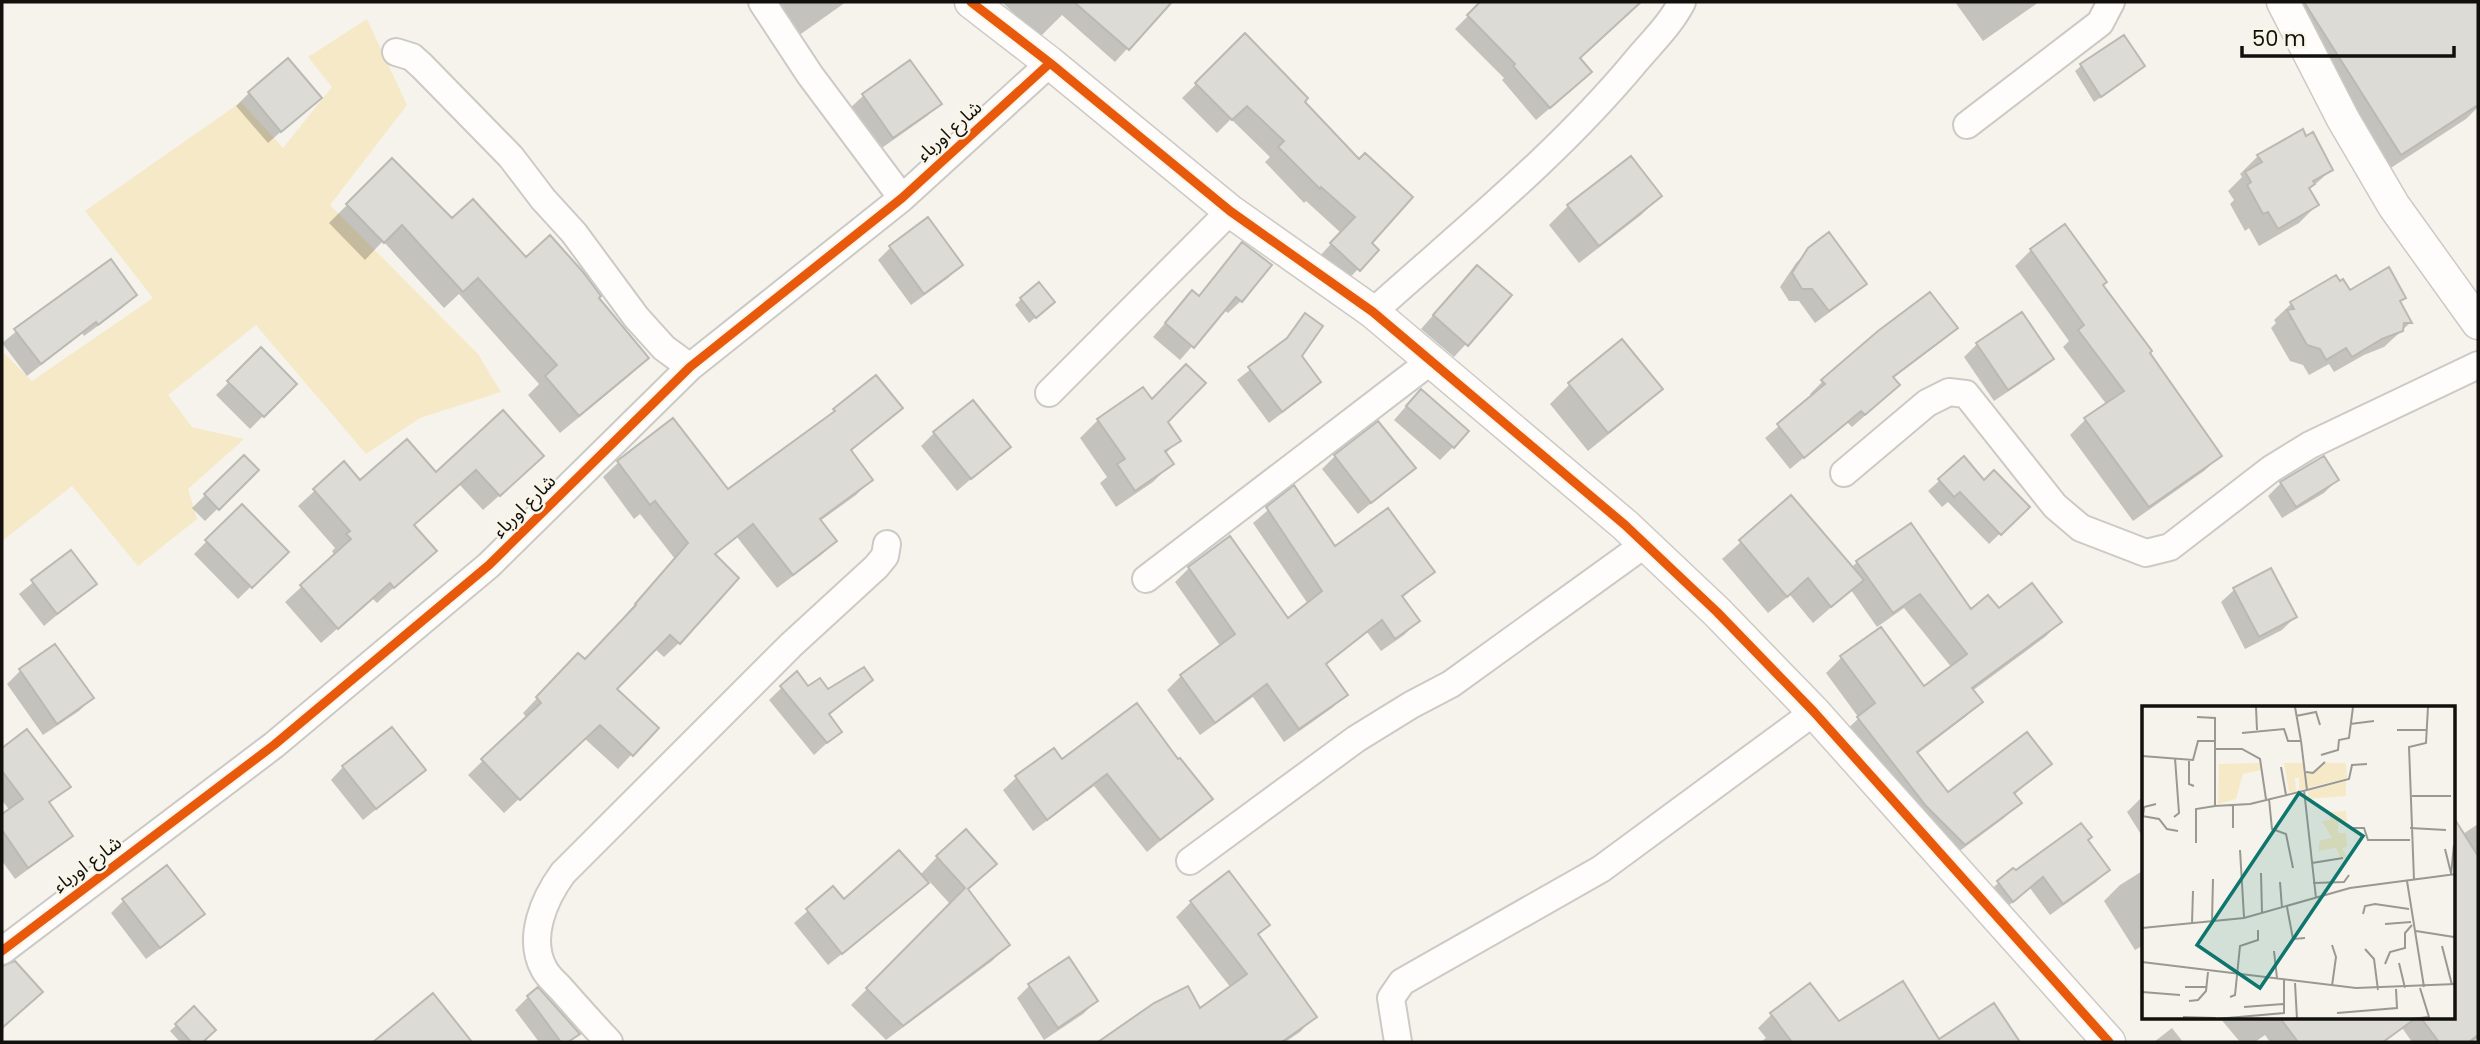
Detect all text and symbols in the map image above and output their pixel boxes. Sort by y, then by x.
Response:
scale bar [2242,14,2454,58]
text: 50 m [2252,24,2306,53]
street label: شارع اورباء [910,94,988,168]
street label: شارع اورباء [486,468,562,544]
inset map [2142,706,2456,1020]
street label: شارع اورباء [47,829,127,899]

